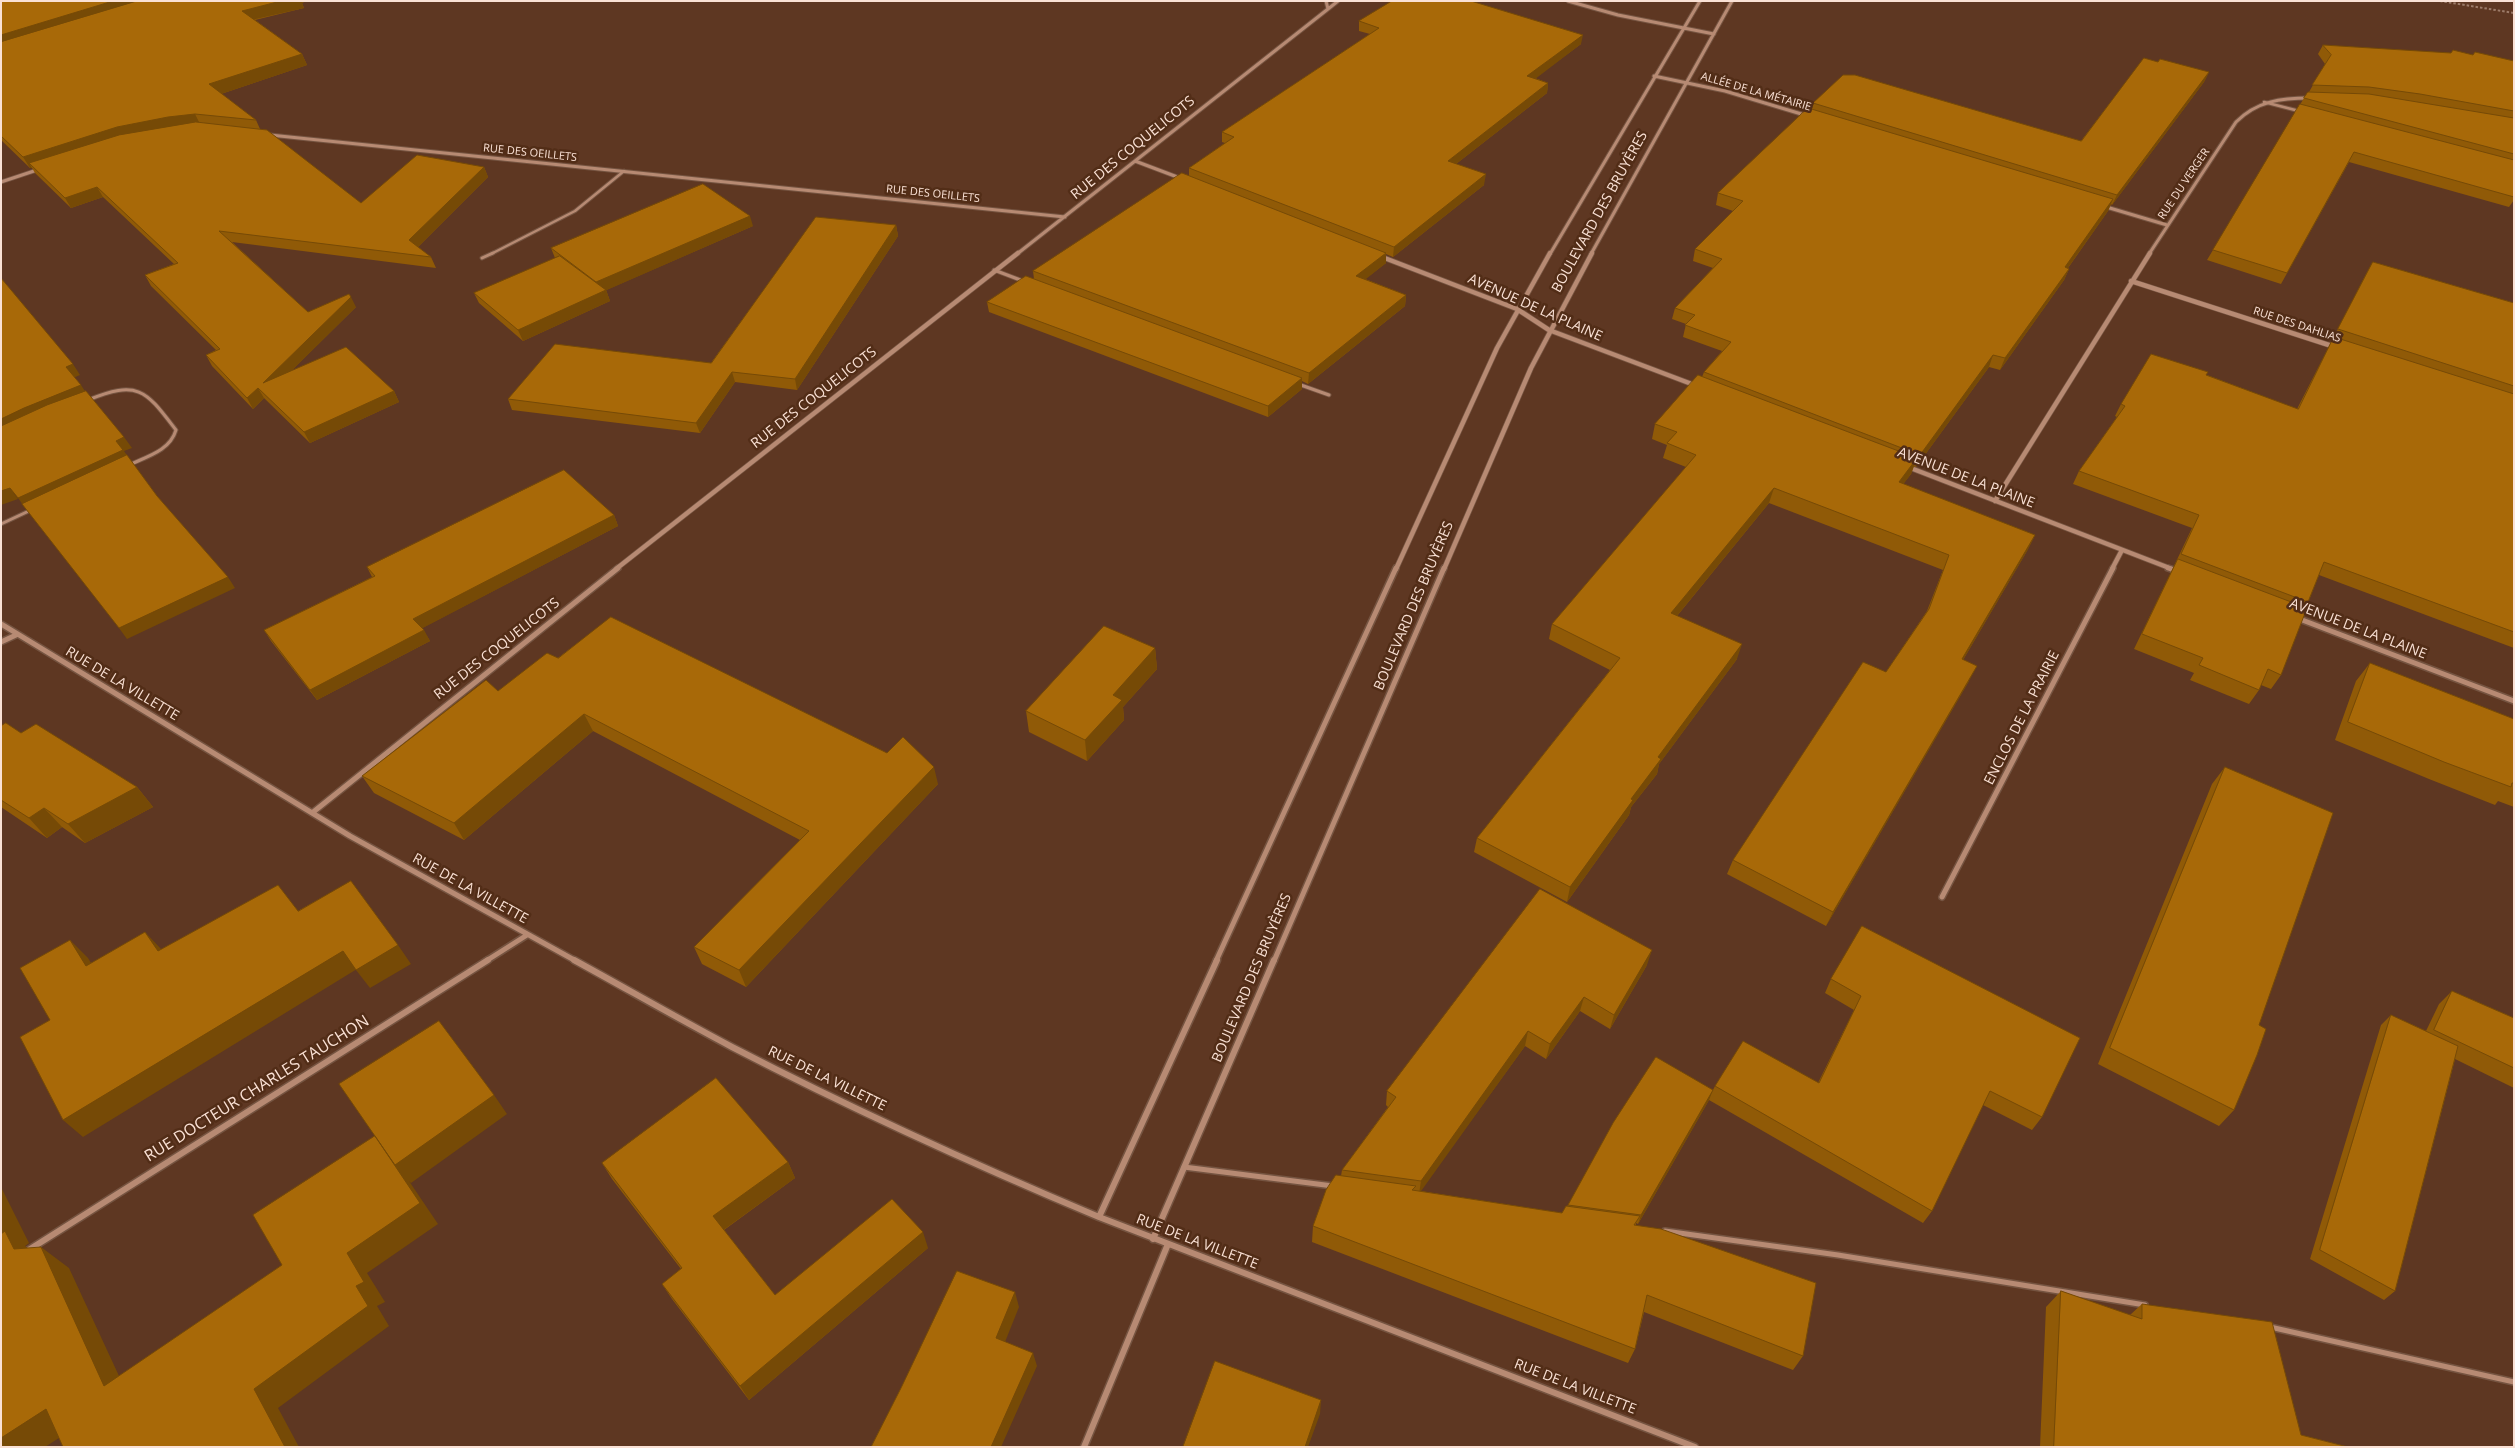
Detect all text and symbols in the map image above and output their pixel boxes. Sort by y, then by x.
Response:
street label: ALLÉE DE LA MÉTAIRIE [1699,70,1813,114]
street label: RUE DES COQUELICOTS [1068,93,1198,203]
street label: BOULEVARD DES BRUYÈRES [1549,128,1651,296]
street label: RUE DES OEILLETS [482,142,578,164]
street label: RUE DU VERGER [2155,146,2213,222]
street label: RUE DES OEILLETS [885,183,981,205]
street label: AVENUE DE LA PLAINE [1465,271,1605,345]
street label: RUE DES DAHLIAS [2251,305,2343,345]
street label: RUE DES COQUELICOTS [748,344,880,452]
street label: AVENUE DE LA PLAINE [1895,444,2037,512]
street label: BOULEVARD DES BRUYÈRES [1371,519,1457,693]
street label: RUE DES COQUELICOTS [431,595,563,703]
street label: AVENUE DE LA PLAINE [2287,595,2429,663]
street label: RUE DE LA VILLETTE [62,643,182,725]
street label: ENCLOS DE LA PRAIRIE [1981,648,2063,788]
street label: RUE DE LA VILLETTE [409,850,531,928]
street label: BOULEVARD DES BRUYÈRES [1209,891,1295,1065]
street label: RUE DOCTEUR CHARLES TAUCHON [141,1012,373,1166]
street label: RUE DE LA VILLETTE [765,1043,889,1115]
street label: RUE DE LA VILLETTE [1134,1211,1260,1273]
street label: RUE DE LA VILLETTE [1512,1356,1638,1418]

